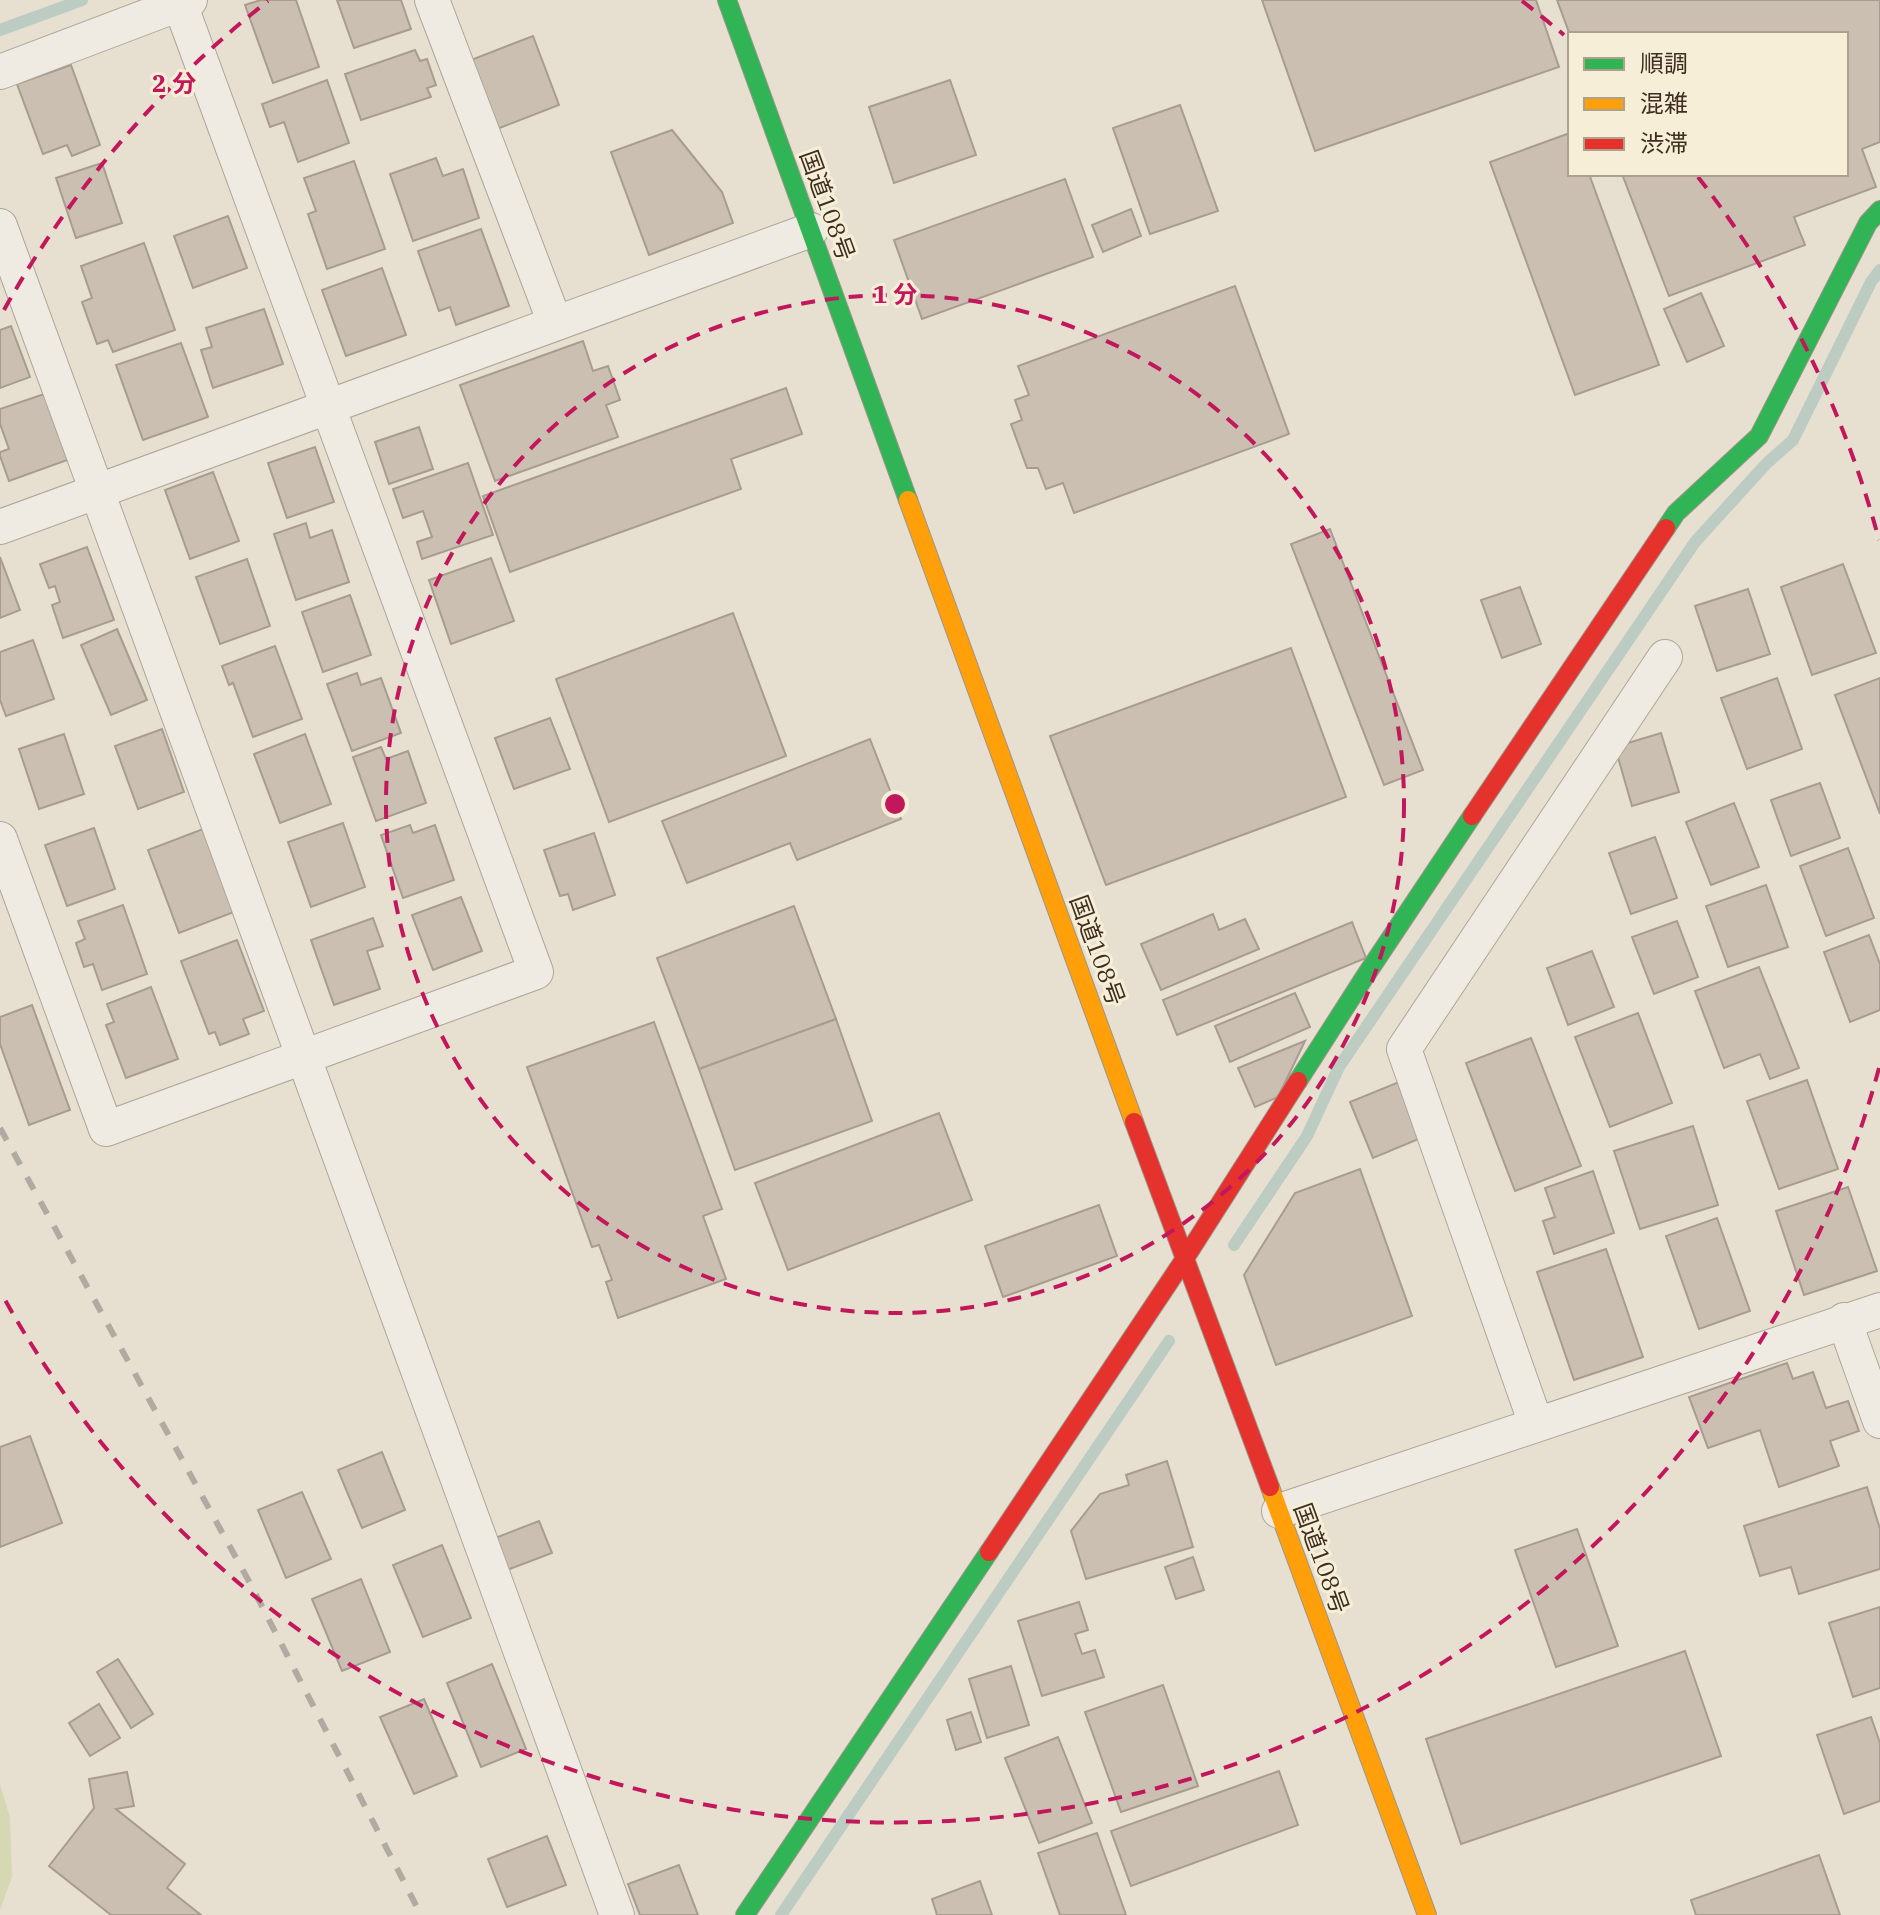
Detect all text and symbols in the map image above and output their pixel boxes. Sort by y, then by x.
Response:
legend [1568,32,1848,176]
text: 順調 [1640,47,1688,79]
text: 2 分 [152,67,196,99]
text: 混雑 [1640,87,1688,119]
text: 渋滞 [1640,127,1688,159]
street label: 国道108号 [793,145,863,265]
text: 1 分 [873,278,917,310]
centre of rings [881,790,909,818]
street label: 国道108号 [1063,890,1133,1010]
street label: 国道108号 [1287,1498,1357,1618]

